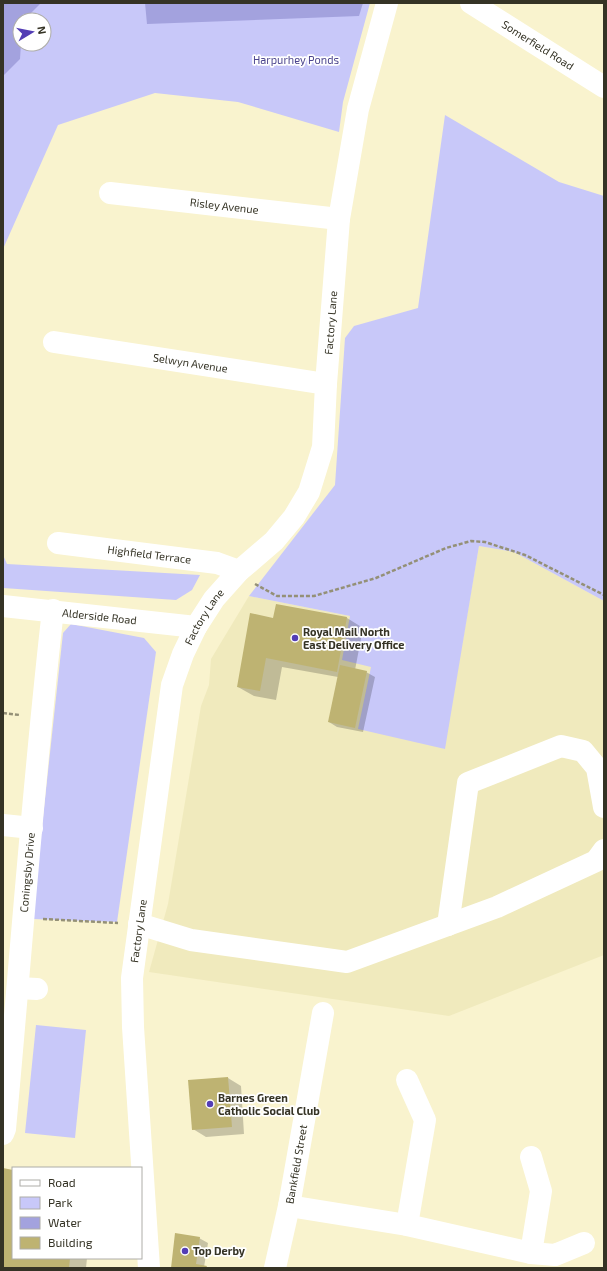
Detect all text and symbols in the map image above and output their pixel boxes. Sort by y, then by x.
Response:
north arrow [12,12,52,52]
street label: Somerfield Road [500,17,576,72]
text: N [35,25,49,35]
park label: Harpurhey Ponds [253,53,339,66]
street label: Risley Avenue [189,195,259,216]
street label: Factory Lane [321,290,339,355]
street label: Selwyn Avenue [152,350,229,375]
street label: Highfield Terrace [107,542,192,566]
street label: Factory Lane [181,586,226,647]
street label: Alderside Road [61,605,138,627]
place label: Royal Mail North East Delivery Office [303,625,405,652]
marker: Royal Mail North East Delivery Office [290,633,300,643]
street label: Coningsby Drive [17,832,37,913]
street label: Factory Lane [127,898,149,964]
place label: Barnes Green Catholic Social Club [218,1091,320,1117]
marker: Barnes Green Catholic Social Club [205,1099,215,1109]
street label: Bankfield Street [283,1124,309,1205]
legend [12,1167,142,1259]
text: Road [48,1175,76,1189]
text: Park [48,1195,73,1209]
text: Water [48,1215,82,1229]
text: Building [48,1235,93,1249]
place label: Top Derby [193,1244,246,1258]
marker: Top Derby [180,1246,190,1256]

